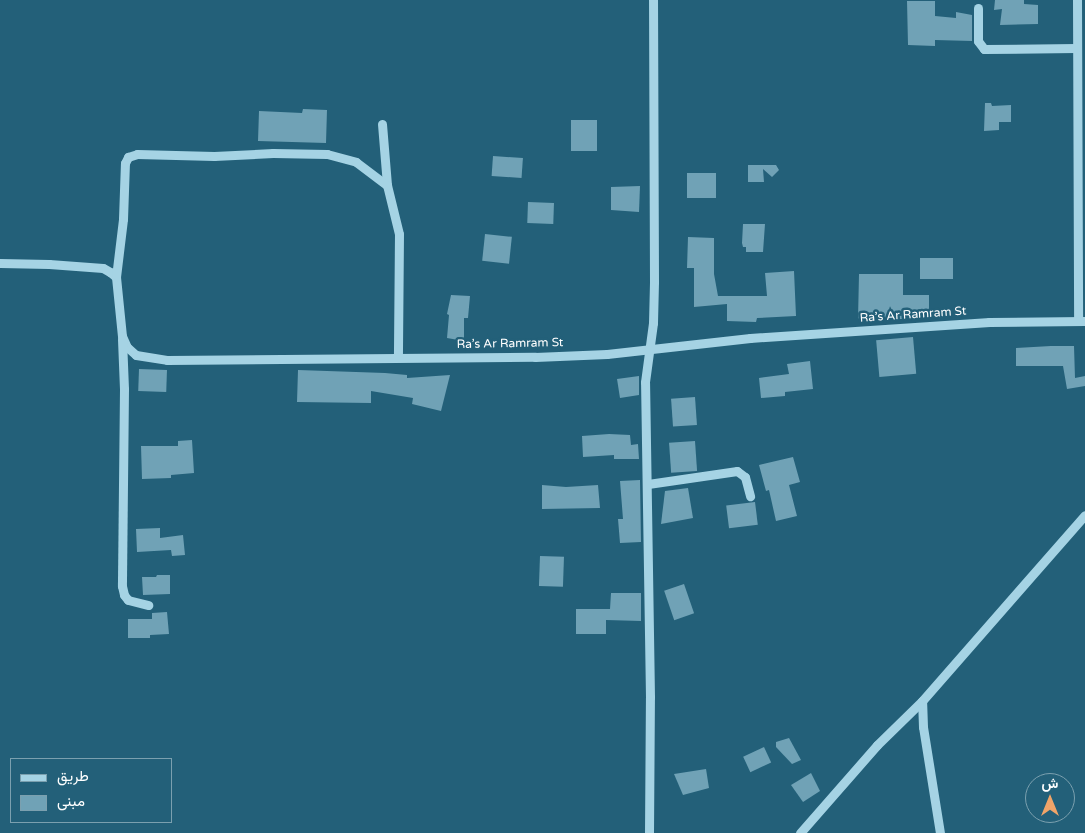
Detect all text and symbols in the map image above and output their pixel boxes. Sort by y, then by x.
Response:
street label: Ra’s Ar Ramram St [859,304,967,326]
street label: Ra’s Ar Ramram St [457,336,563,352]
legend [10,758,172,823]
text: طريق [57,767,89,785]
north arrow [1025,773,1075,823]
text: ش [1042,775,1058,792]
text: مبنى [57,792,85,810]

